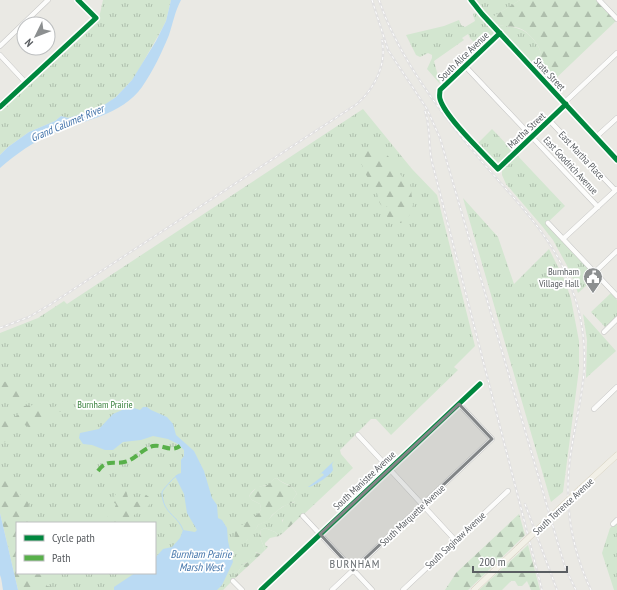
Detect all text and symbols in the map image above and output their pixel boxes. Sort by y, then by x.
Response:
north arrow [16,16,56,56]
street label: South Alice Avenue [435,29,492,84]
text: N [22,36,36,50]
street label: State Street [531,55,568,94]
water label: Grand Calumet River [28,101,107,145]
street label: Martha Street [505,109,548,151]
street label: East Martha Place [556,128,607,182]
street label: East Goodrich Avenue [540,134,601,197]
place label: Burnham Village Hall [538,265,580,290]
public building icon: Burnham Village Hall [582,266,604,294]
park label: Burnham Prairie [77,398,133,411]
street label: South Manistee Avenue [330,448,398,513]
street label: South Torrence Avenue [530,475,596,538]
street label: South Marquette Avenue [377,482,448,549]
street label: South Saginaw Avenue [422,509,488,572]
legend [16,522,156,574]
text: Cycle path [52,530,95,545]
water label: Burnham Prairie Marsh West [171,547,233,574]
scale bar [473,548,567,574]
text: Path [52,550,70,565]
text: 200 m [479,554,506,569]
district label: BURNHAM [330,556,380,571]

